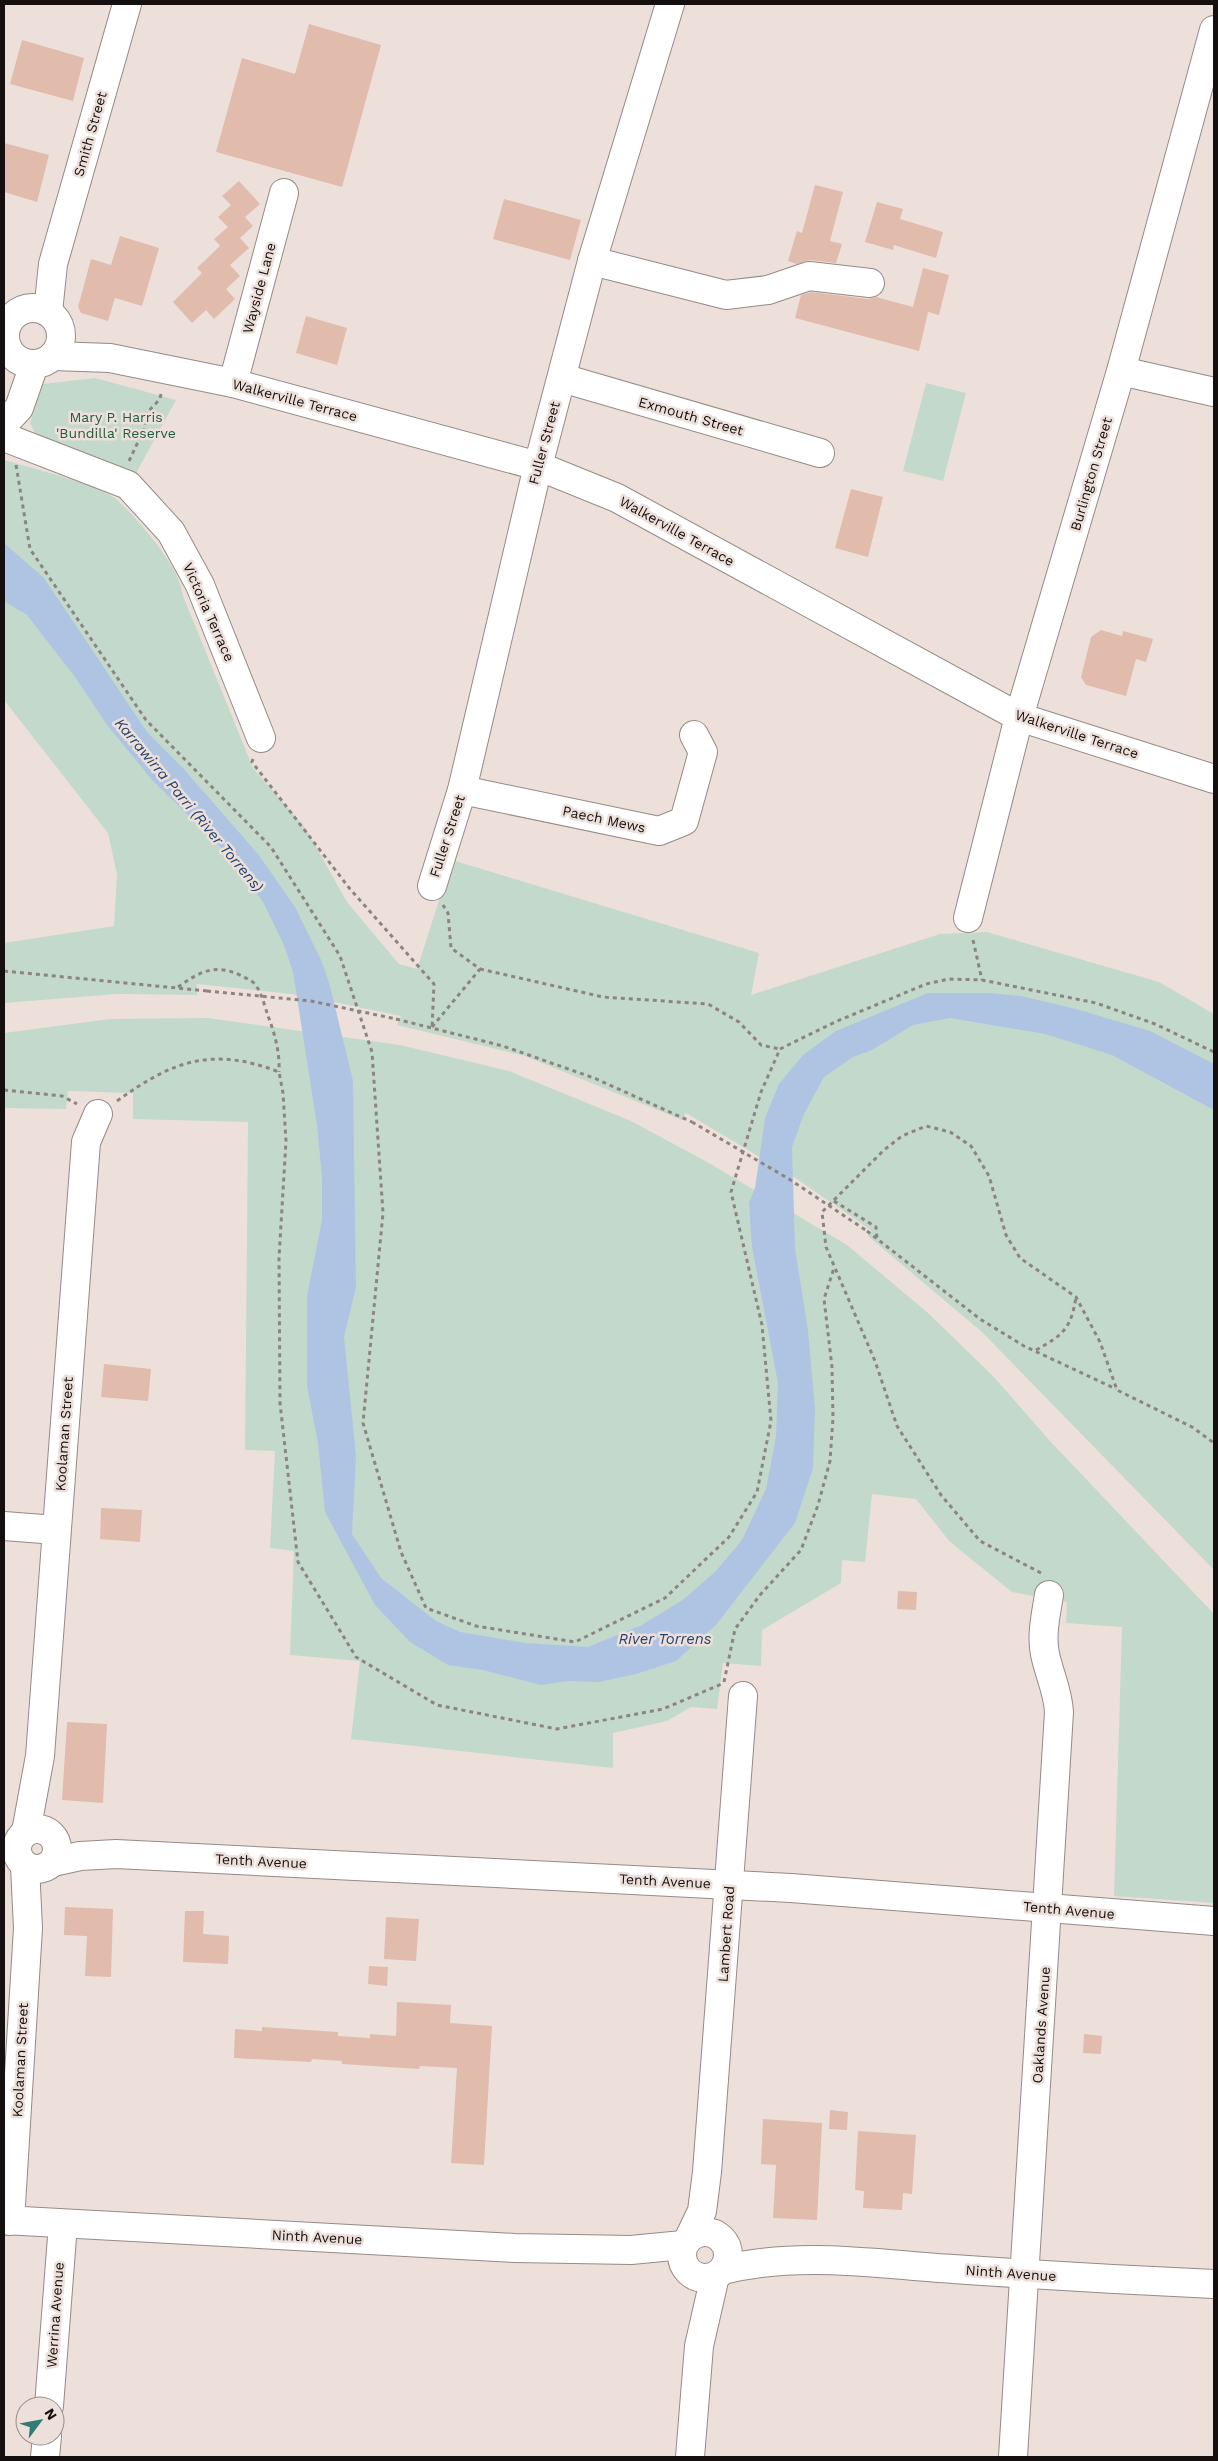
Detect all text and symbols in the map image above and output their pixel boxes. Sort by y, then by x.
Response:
street label: Smith Street [70,90,110,178]
street label: Wayside Lane [239,241,279,335]
street label: Walkerville Terrace [231,376,359,424]
street label: Exmouth Street [637,393,745,439]
street label: Fuller Street [525,399,563,486]
park label: Mary P. Harris 'Bundilla' Reserve [56,409,176,441]
street label: Burlington Street [1067,415,1115,533]
street label: Walkerville Terrace [617,493,737,569]
street label: Victoria Terrace [180,560,238,664]
street label: Walkerville Terrace [1013,707,1141,761]
water label: Karrawirra Parri (River Torrens) [111,714,267,896]
street label: Fuller Street [426,793,468,879]
street label: Paech Mews [561,802,647,836]
street label: Koolaman Street [52,1376,76,1492]
water label: River Torrens [619,1630,712,1648]
street label: Tenth Avenue [215,1851,307,1871]
street label: Tenth Avenue [619,1871,711,1891]
street label: Lambert Road [715,1885,737,1983]
street label: Tenth Avenue [1023,1898,1115,1922]
street label: Oaklands Avenue [1029,1966,1053,2084]
street label: Koolaman Street [9,2002,31,2118]
street label: Ninth Avenue [271,2227,363,2247]
street label: Werrina Avenue [43,2261,67,2369]
street label: Ninth Avenue [965,2262,1057,2284]
north arrow [15,2396,65,2446]
text: N [41,2405,61,2423]

